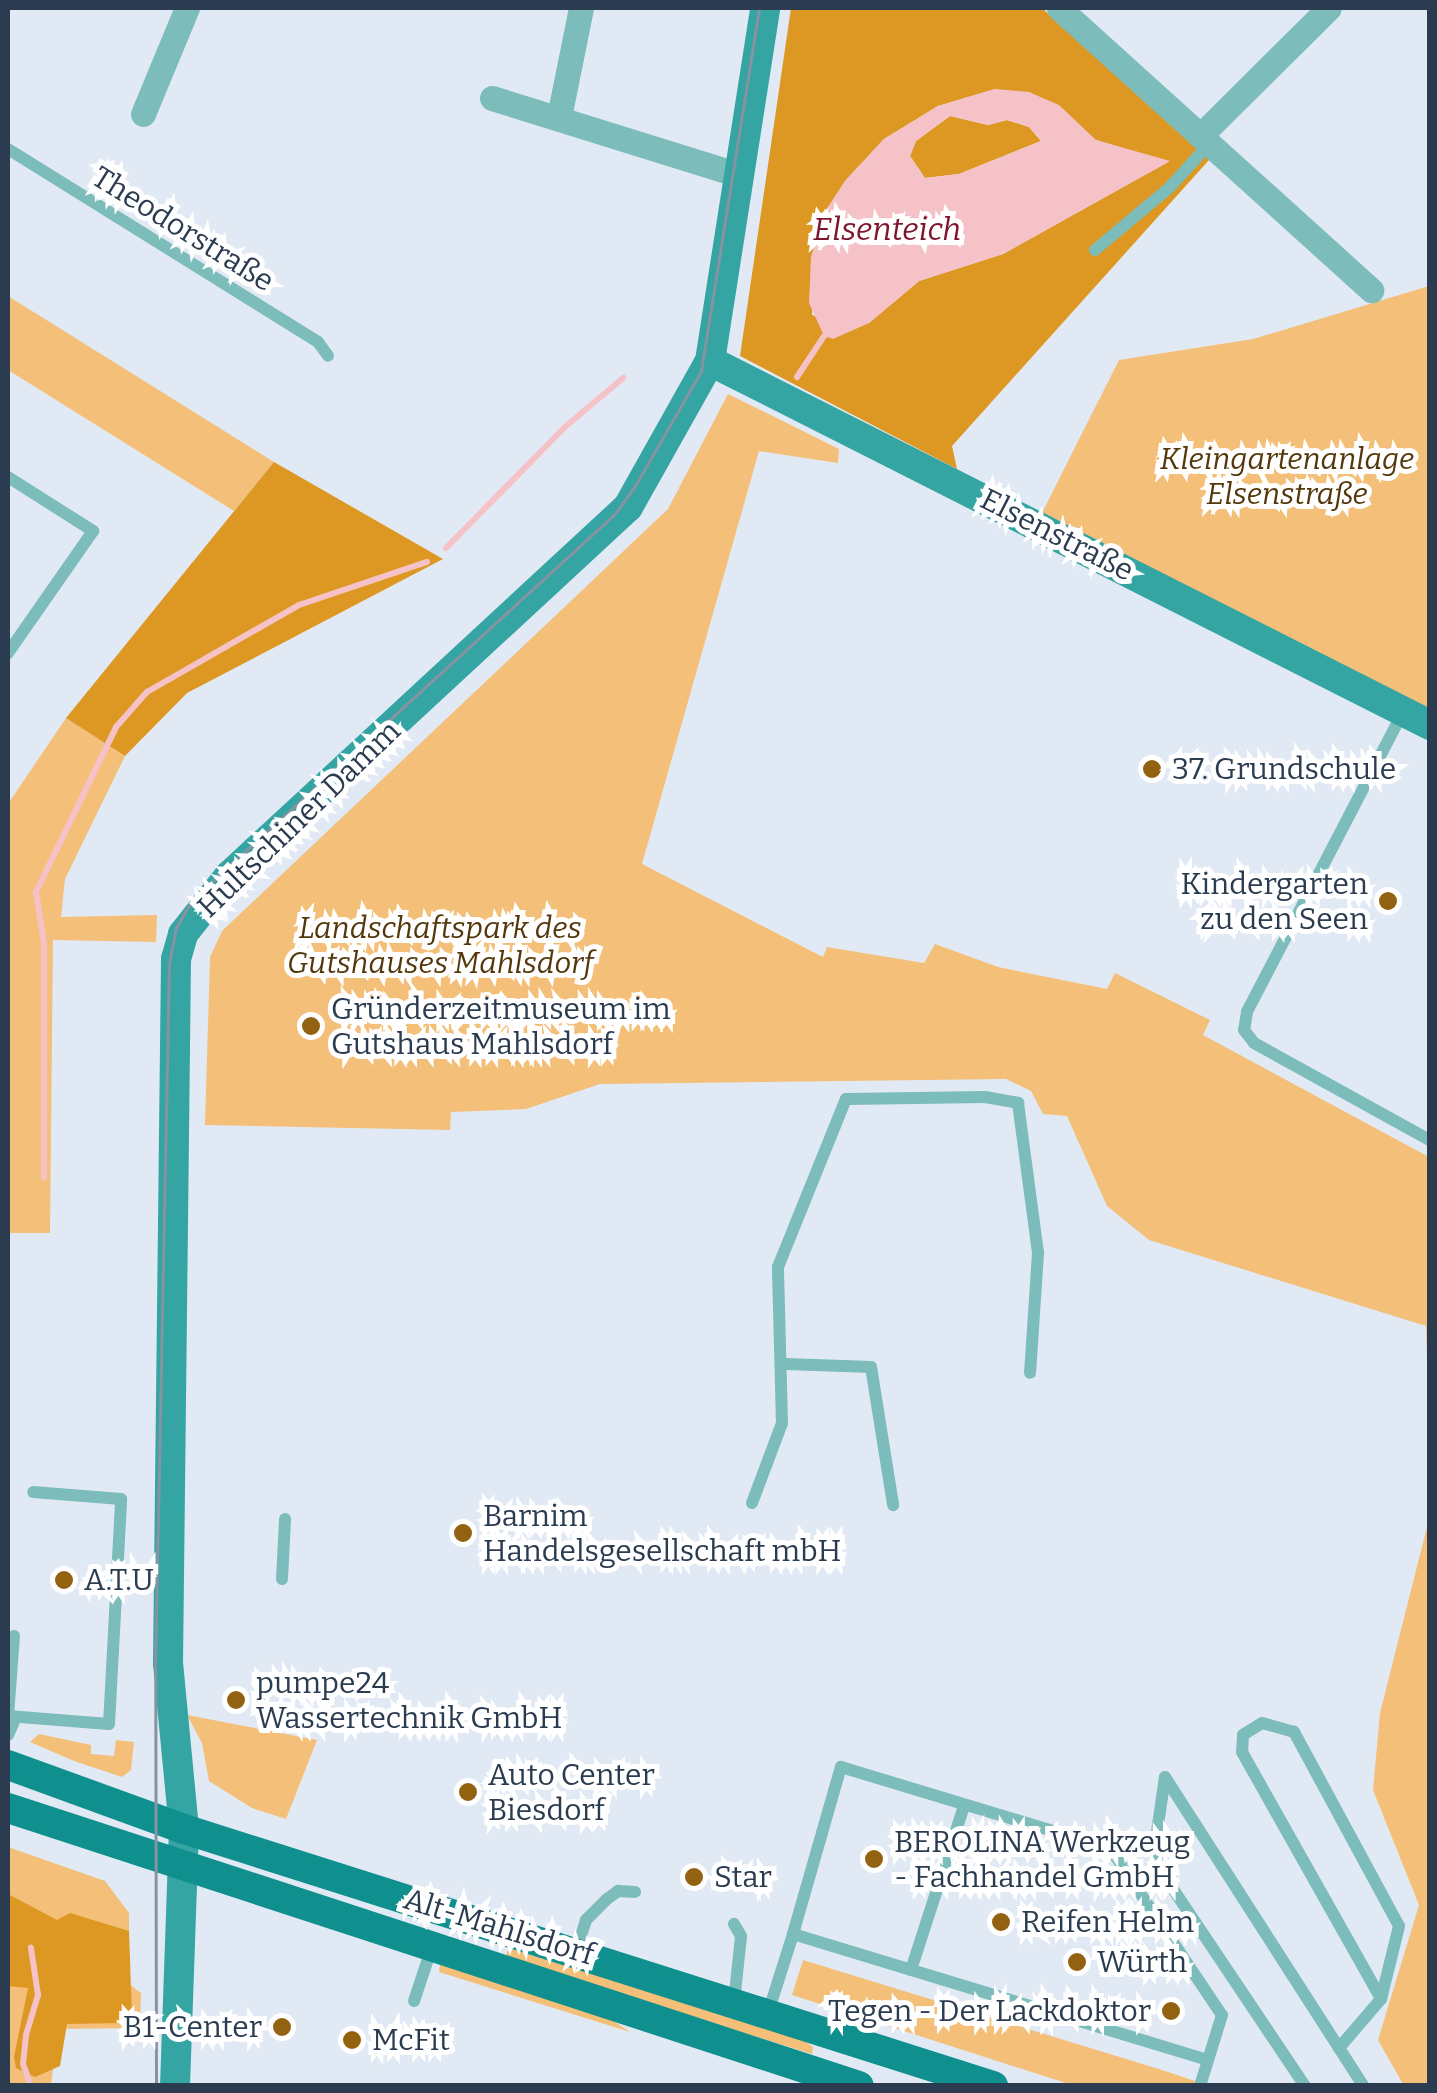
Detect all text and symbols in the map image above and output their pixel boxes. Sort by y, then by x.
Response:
street label: Theodorstraße [86,159,280,299]
water label: Elsenteich [813,210,961,248]
park label: Kleingartenanlage Elsenstraße [1160,441,1414,512]
street label: Elsenstraße [975,481,1139,589]
street label: Hultschiner Damm [190,713,408,925]
place label: 37. Grundschule [1172,751,1396,787]
marker: 37. Grundschule [1141,758,1163,780]
place label: Kindergarten zu den Seen [1180,866,1368,936]
marker: Kindergarten zu den Seen [1377,890,1399,912]
park label: Landschaftspark des Gutshauses Mahlsdorf [287,910,593,980]
place label: Gründerzeitmuseum im Gutshaus Mahlsdorf [331,991,671,1062]
marker: Gründerzeitmuseum im Gutshaus Mahlsdorf [300,1015,322,1037]
place label: Barnim Handelsgesellschaft mbH [483,1498,841,1568]
marker: Barnim Handelsgesellschaft mbH [452,1522,474,1544]
place label: A.T.U [84,1562,154,1598]
marker: A.T.U [53,1569,75,1591]
place label: pumpe24 Wassertechnik GmbH [256,1665,562,1736]
marker: pumpe24 Wassertechnik GmbH [225,1689,247,1711]
place label: Auto Center Biesdorf [488,1757,655,1828]
marker: Auto Center Biesdorf [457,1781,479,1803]
place label: BEROLINA Werkzeug - Fachhandel GmbH [894,1824,1190,1894]
marker: BEROLINA Werkzeug - Fachhandel GmbH [863,1848,885,1870]
place label: Star [714,1859,772,1895]
marker: Star [683,1866,705,1888]
street label: Alt-Mahlsdorf [400,1881,598,1973]
place label: Reifen Helm [1021,1904,1194,1940]
marker: Reifen Helm [990,1911,1012,1933]
place label: Würth [1097,1944,1187,1980]
marker: Würth [1066,1951,1088,1973]
place label: Tegen - Der Lackdoktor [828,1993,1151,2029]
marker: Tegen - Der Lackdoktor [1160,2000,1182,2022]
place label: B1-Center [123,2009,262,2045]
marker: B1-Center [271,2016,293,2038]
place label: McFit [372,2022,450,2058]
marker: McFit [341,2029,363,2051]

